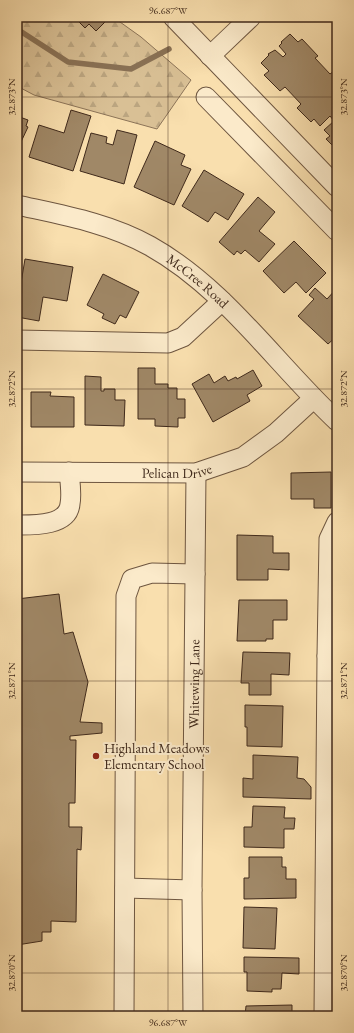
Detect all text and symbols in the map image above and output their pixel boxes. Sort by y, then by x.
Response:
text: 96.687°W [149,4,188,17]
text: 32.873°N [5,78,18,116]
text: 32.873°N [337,78,350,116]
street label: McCree Road [163,250,233,312]
text: 32.872°N [5,370,18,408]
text: 32.872°N [337,370,350,408]
street label: Pelican Drive [142,459,215,482]
street label: Whitewing Lane [185,639,203,729]
text: 32.871°N [5,662,18,700]
text: 32.871°N [337,662,350,700]
place label: Highland Meadows Elementary School [104,739,210,773]
marker: Highland Meadows Elementary School [91,751,101,761]
text: 32.870°N [5,954,18,992]
text: 32.870°N [337,954,350,992]
text: 96.687°W [149,1016,188,1029]

